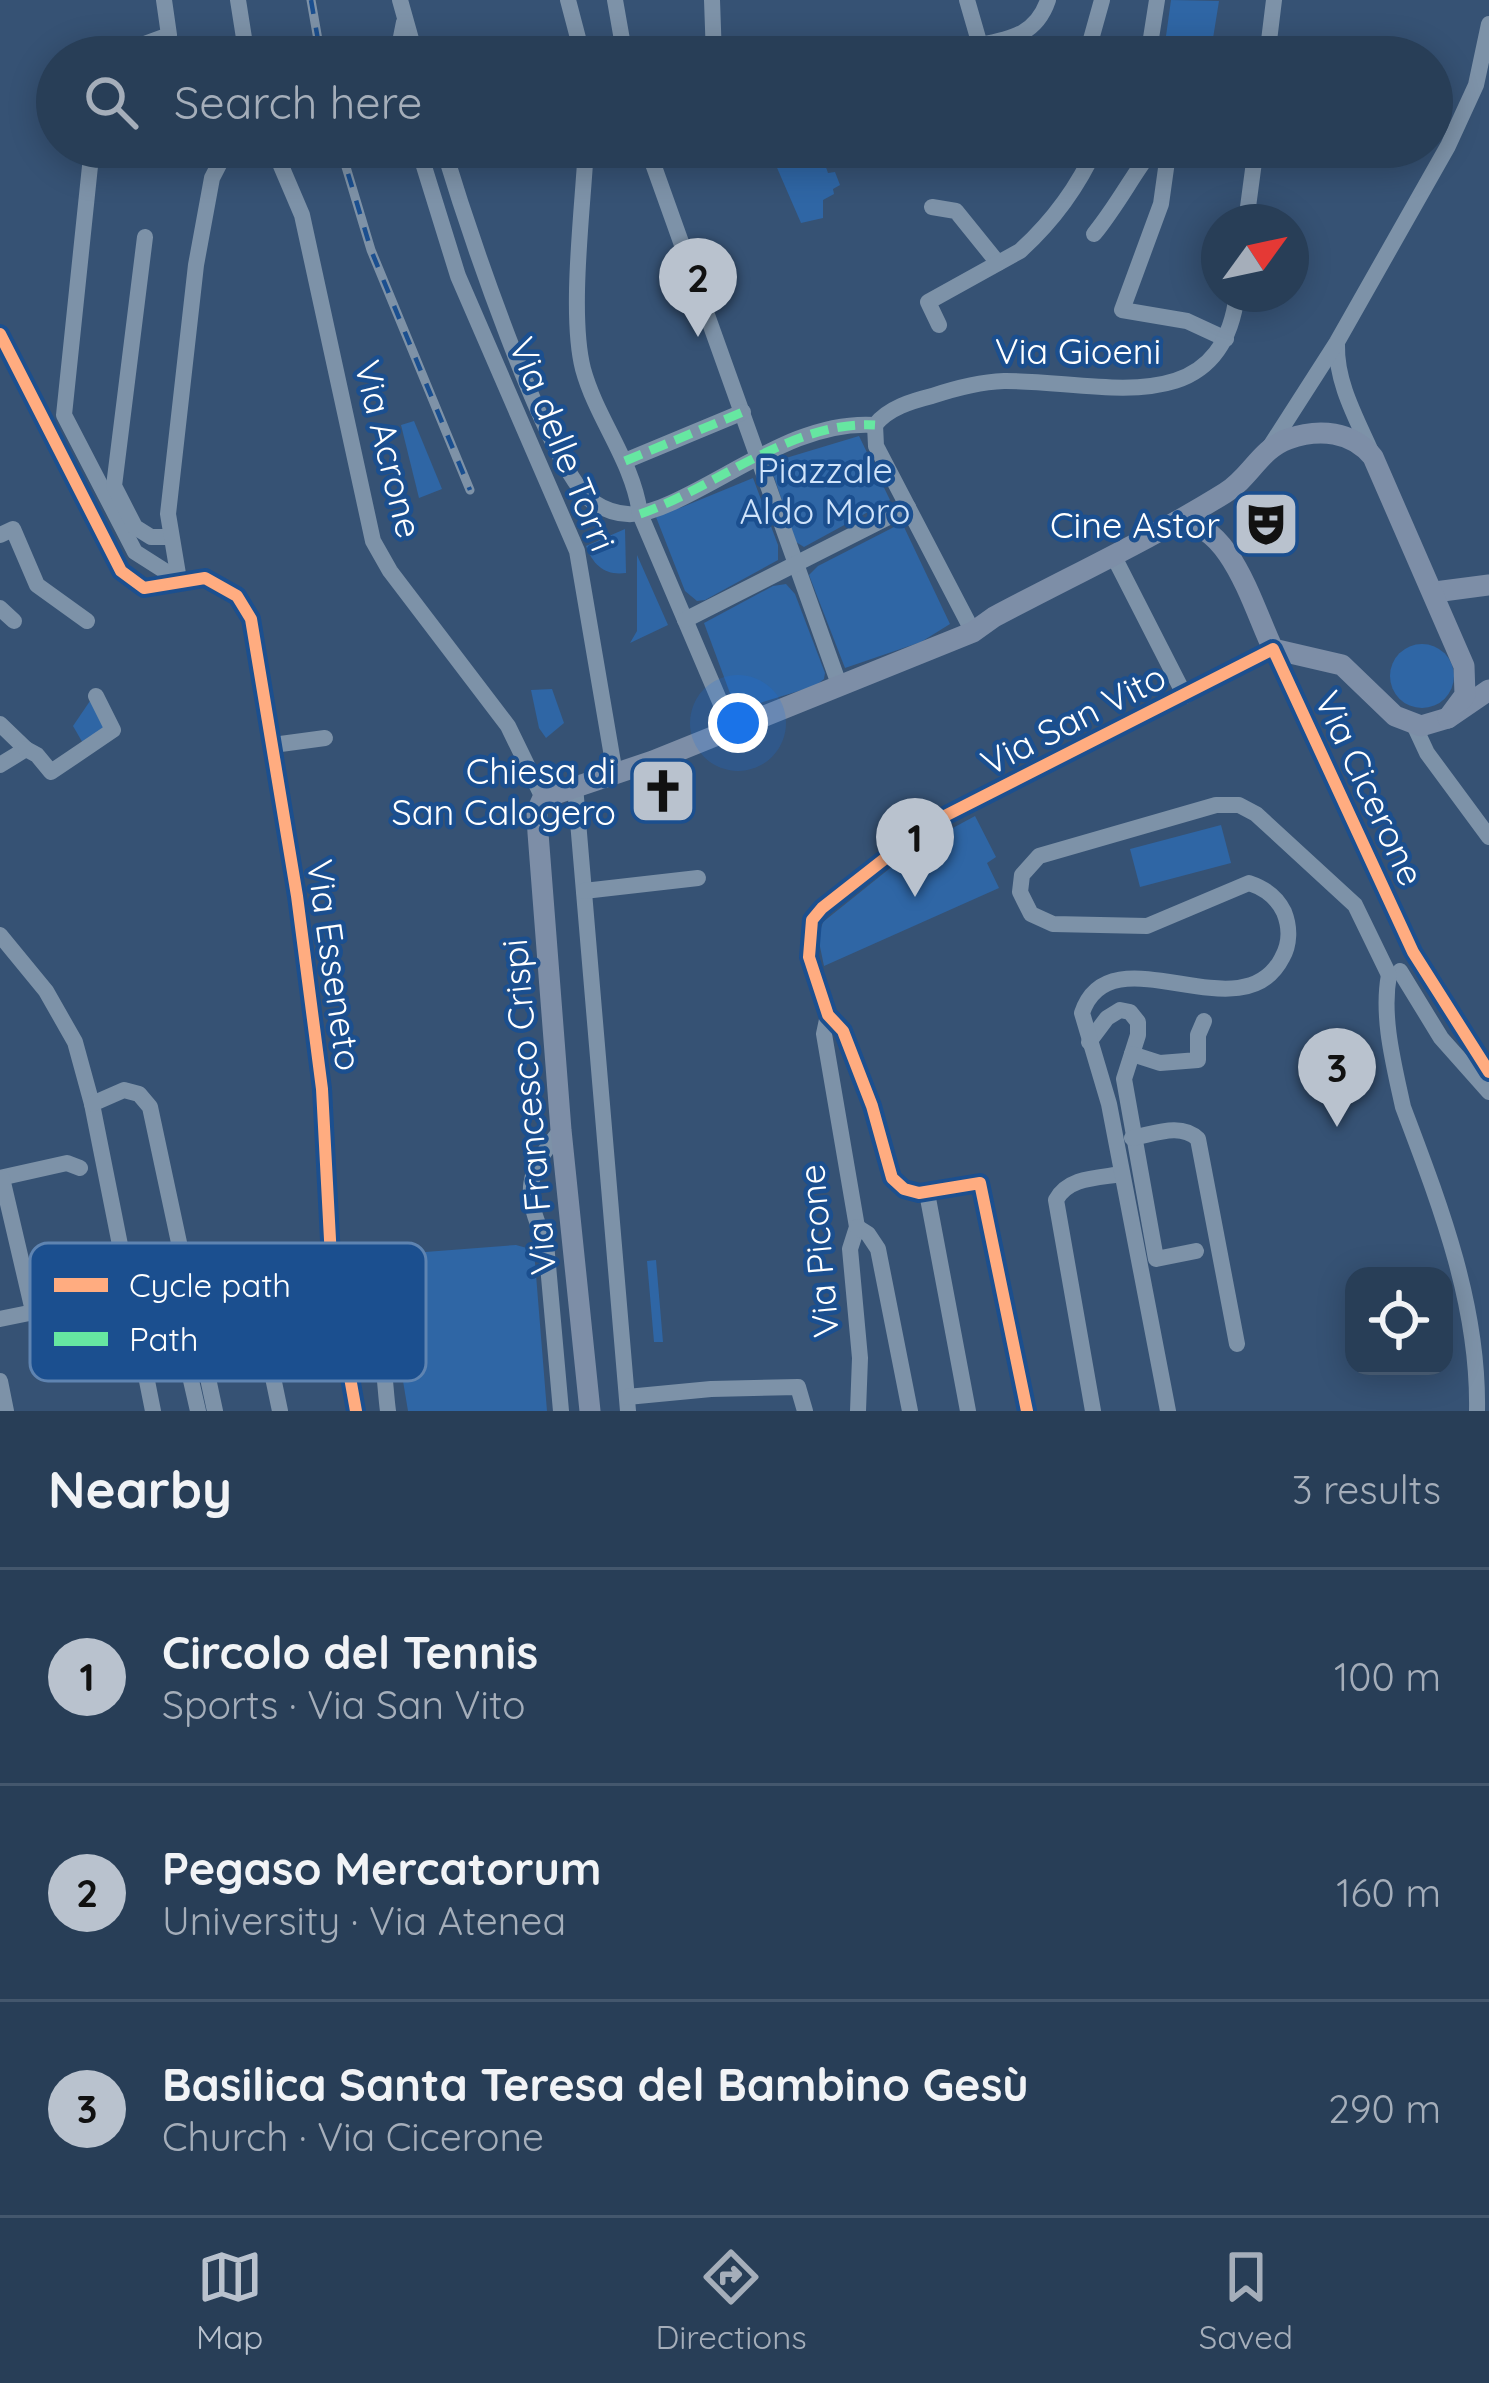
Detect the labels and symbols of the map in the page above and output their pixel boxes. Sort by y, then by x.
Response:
north arrow [1201,204,1309,312]
pin: 2 [659,238,737,337]
street label: Via Gioeni [995,328,1161,373]
street label: Via delle Torri [500,331,626,557]
street label: Via Acrone [345,356,433,542]
park label: Piazzale Aldo Moro [740,447,910,533]
theatre icon: Cine Astor [1231,489,1301,559]
place label: Cine Astor [1050,502,1220,547]
street label: Via San Vito [973,653,1173,785]
street label: Via Cicerone [1305,684,1435,892]
your location [708,693,768,753]
place label: Chiesa di San Calogero [391,748,616,834]
church icon: Chiesa di San Calogero [628,756,698,826]
pin: 1 [876,798,954,897]
street label: Via Esseneto [298,857,372,1073]
street label: Via Francesco Crispi [491,937,565,1277]
pin: 3 [1298,1028,1376,1127]
street label: Via Picone [788,1162,848,1340]
legend [30,1243,426,1381]
text: Cycle path [129,1264,291,1305]
text: Path [129,1318,198,1359]

